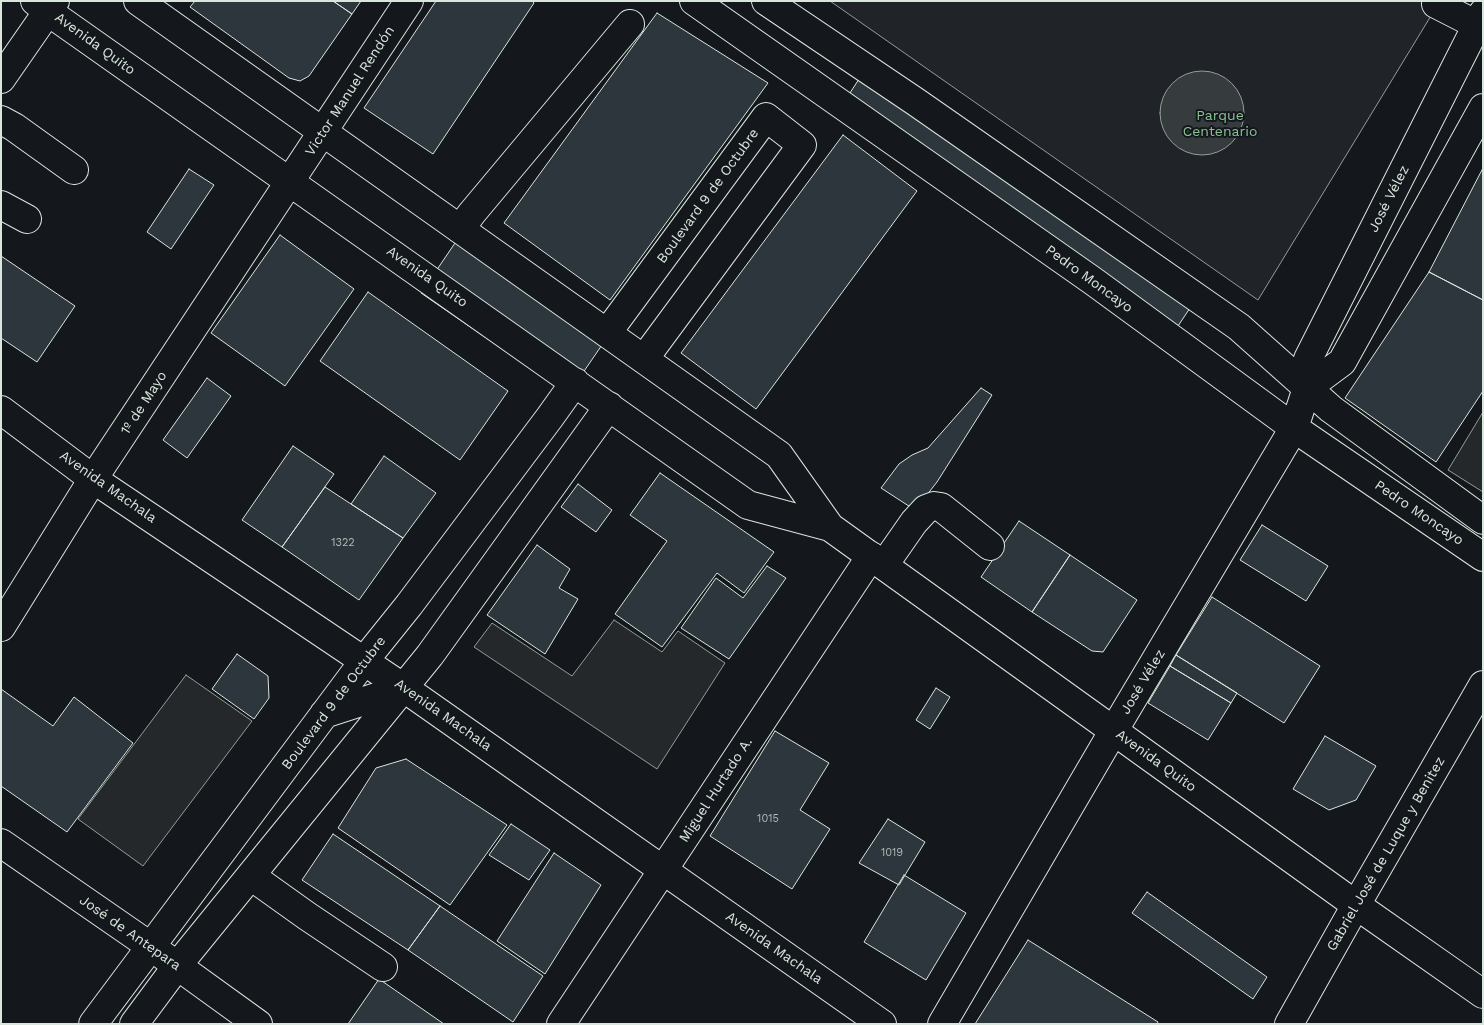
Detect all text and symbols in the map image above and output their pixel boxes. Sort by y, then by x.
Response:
street label: Avenida Quito [52,9,138,79]
street label: Victor Manuel Rendón [302,23,398,159]
park label: Parque Centenario [1183,108,1257,140]
street label: Boulevard 9 de Octubre [653,125,763,267]
street label: José Vélez [1365,163,1413,235]
street label: Pedro Moncayo [1042,242,1136,316]
street label: Avenida Quito [383,243,471,311]
street label: 1º de Mayo [117,368,171,438]
street label: Avenida Machala [56,447,160,527]
street label: Pedro Moncayo [1371,477,1467,549]
house number: 1322 [331,536,355,550]
street label: Boulevard 9 de Octubre [278,633,390,773]
street label: José Vélez [1117,646,1169,718]
street label: Avenida Machala [391,675,495,755]
street label: Avenida Quito [1113,726,1199,796]
street label: Miguel Hurtado A. [676,734,756,846]
street label: Gabriel José de Luque y Benitez [1323,754,1449,954]
house number: 1015 [757,812,779,826]
house number: 1019 [881,846,903,860]
street label: José de Antepara [76,892,184,974]
street label: Avenida Machala [722,908,826,988]

